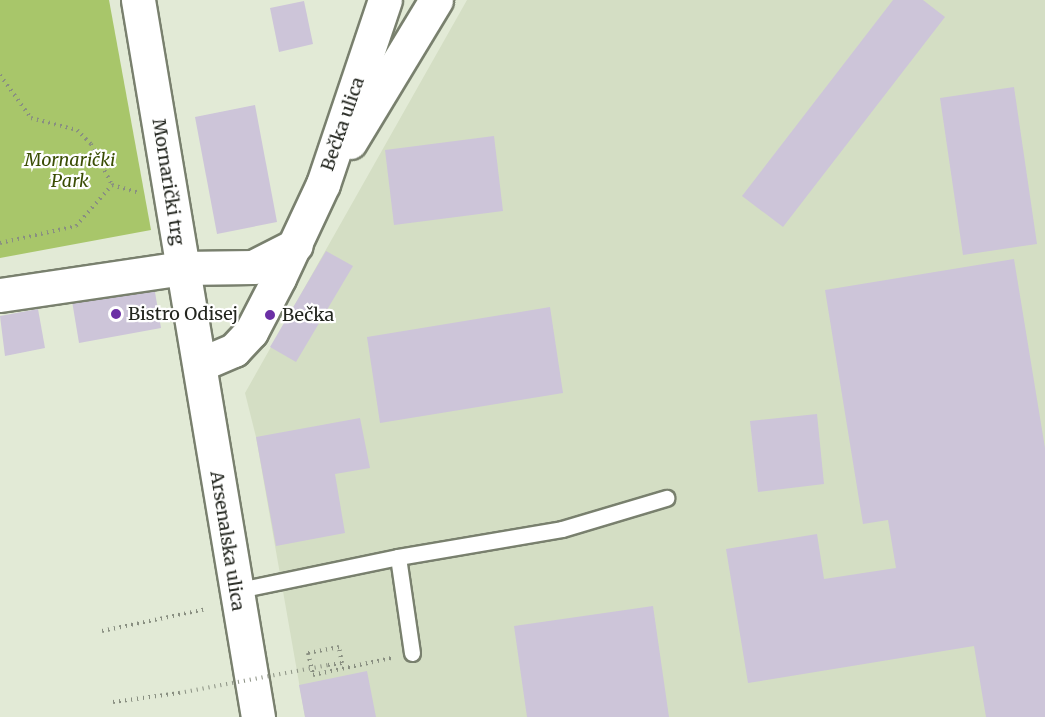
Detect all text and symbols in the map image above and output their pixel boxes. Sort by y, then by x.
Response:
street label: Bečka ulica [317,74,369,174]
street label: Mornarički trg [147,117,189,247]
park label: Mornarički Park [25,150,115,192]
place label: Bistro Odisej [128,303,238,325]
place label: Bečka [282,304,334,326]
marker: Bistro Odisej [109,307,123,321]
marker: Bečka [263,308,277,322]
street label: Arsenalska ulica [205,469,249,613]

